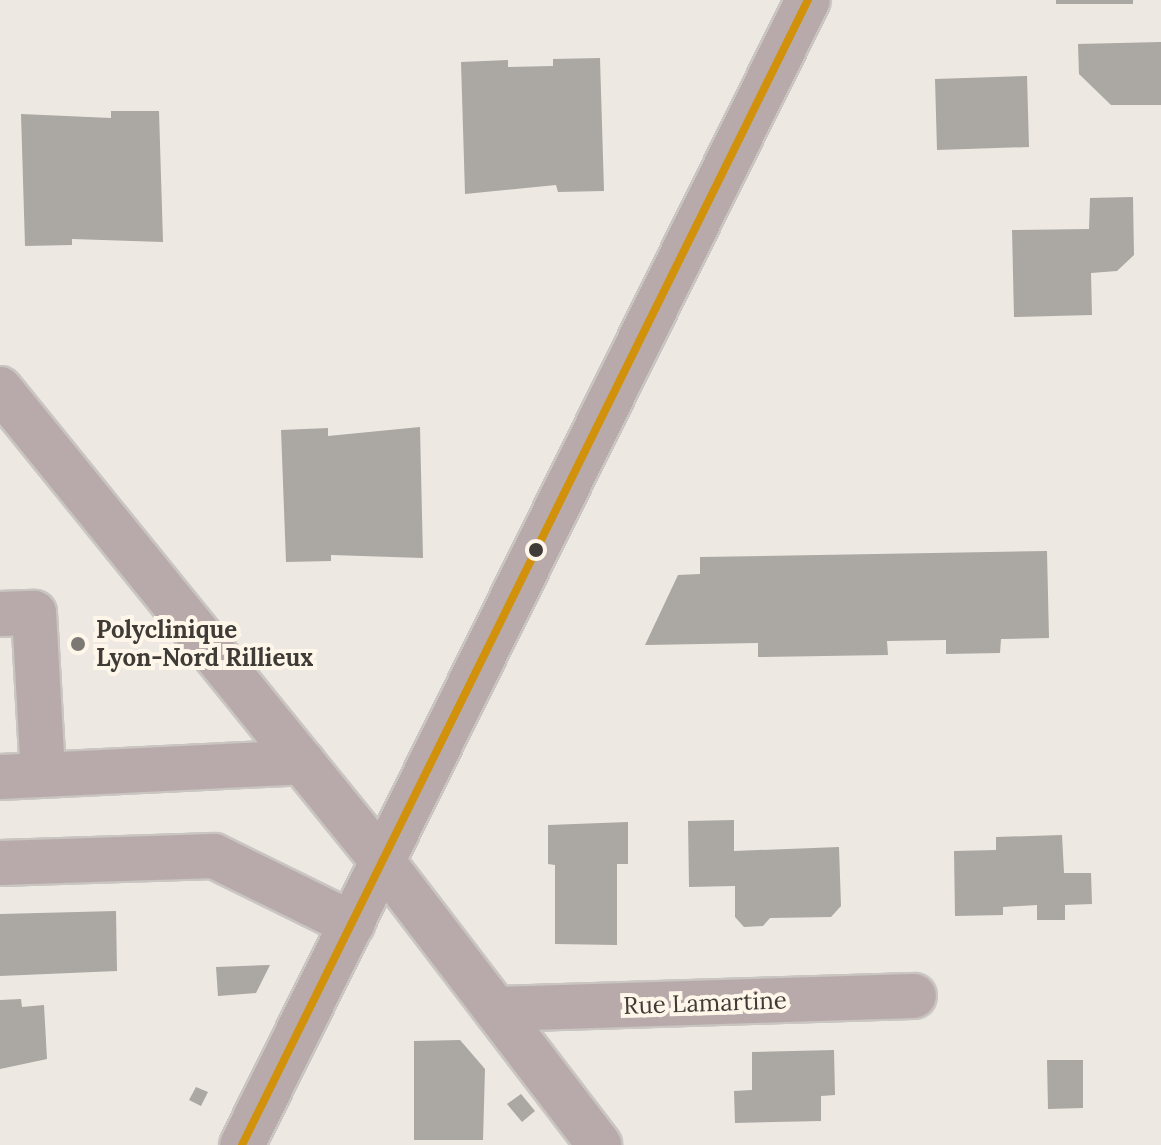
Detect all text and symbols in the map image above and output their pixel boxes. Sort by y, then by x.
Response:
unlabelled marker [528,542,544,558]
place label: Polyclinique Lyon-Nord Rillieux [96,616,313,672]
marker: Polyclinique Lyon-Nord Rillieux [67,633,89,655]
street label: Rue Lamartine [623,986,787,1020]

